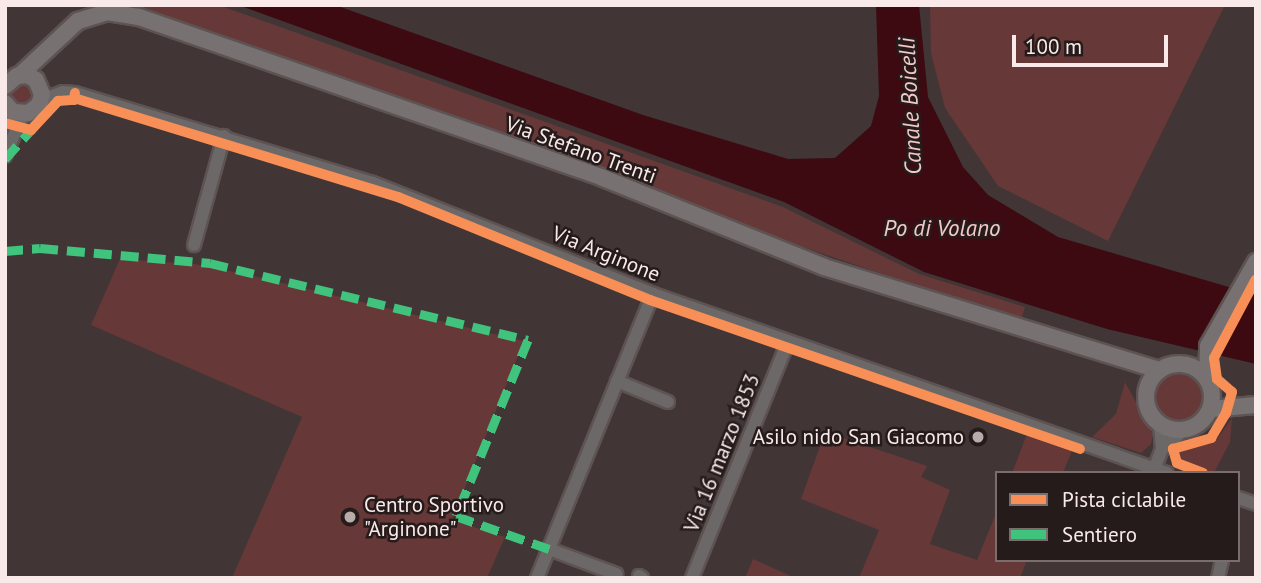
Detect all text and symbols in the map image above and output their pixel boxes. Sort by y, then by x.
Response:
scale bar [1016,21,1172,65]
text: 100 m [1025,33,1082,60]
water label: Canale Boicelli [893,37,927,175]
street label: Via Stefano Trenti [502,111,660,189]
water label: Po di Volano [883,214,1001,242]
street label: Via Arginone [548,221,664,287]
street label: Via 16 marzo 1853 [679,370,765,536]
place label: Asilo nido San Giacomo [753,424,964,450]
marker: Asilo nido San Giacomo [970,429,986,445]
legend [995,471,1240,562]
text: Pista ciclabile [1062,486,1186,513]
place label: Centro Sportivo "Arginone" [364,492,504,542]
marker: Centro Sportivo "Arginone" [342,509,358,525]
text: Sentiero [1062,521,1137,548]

